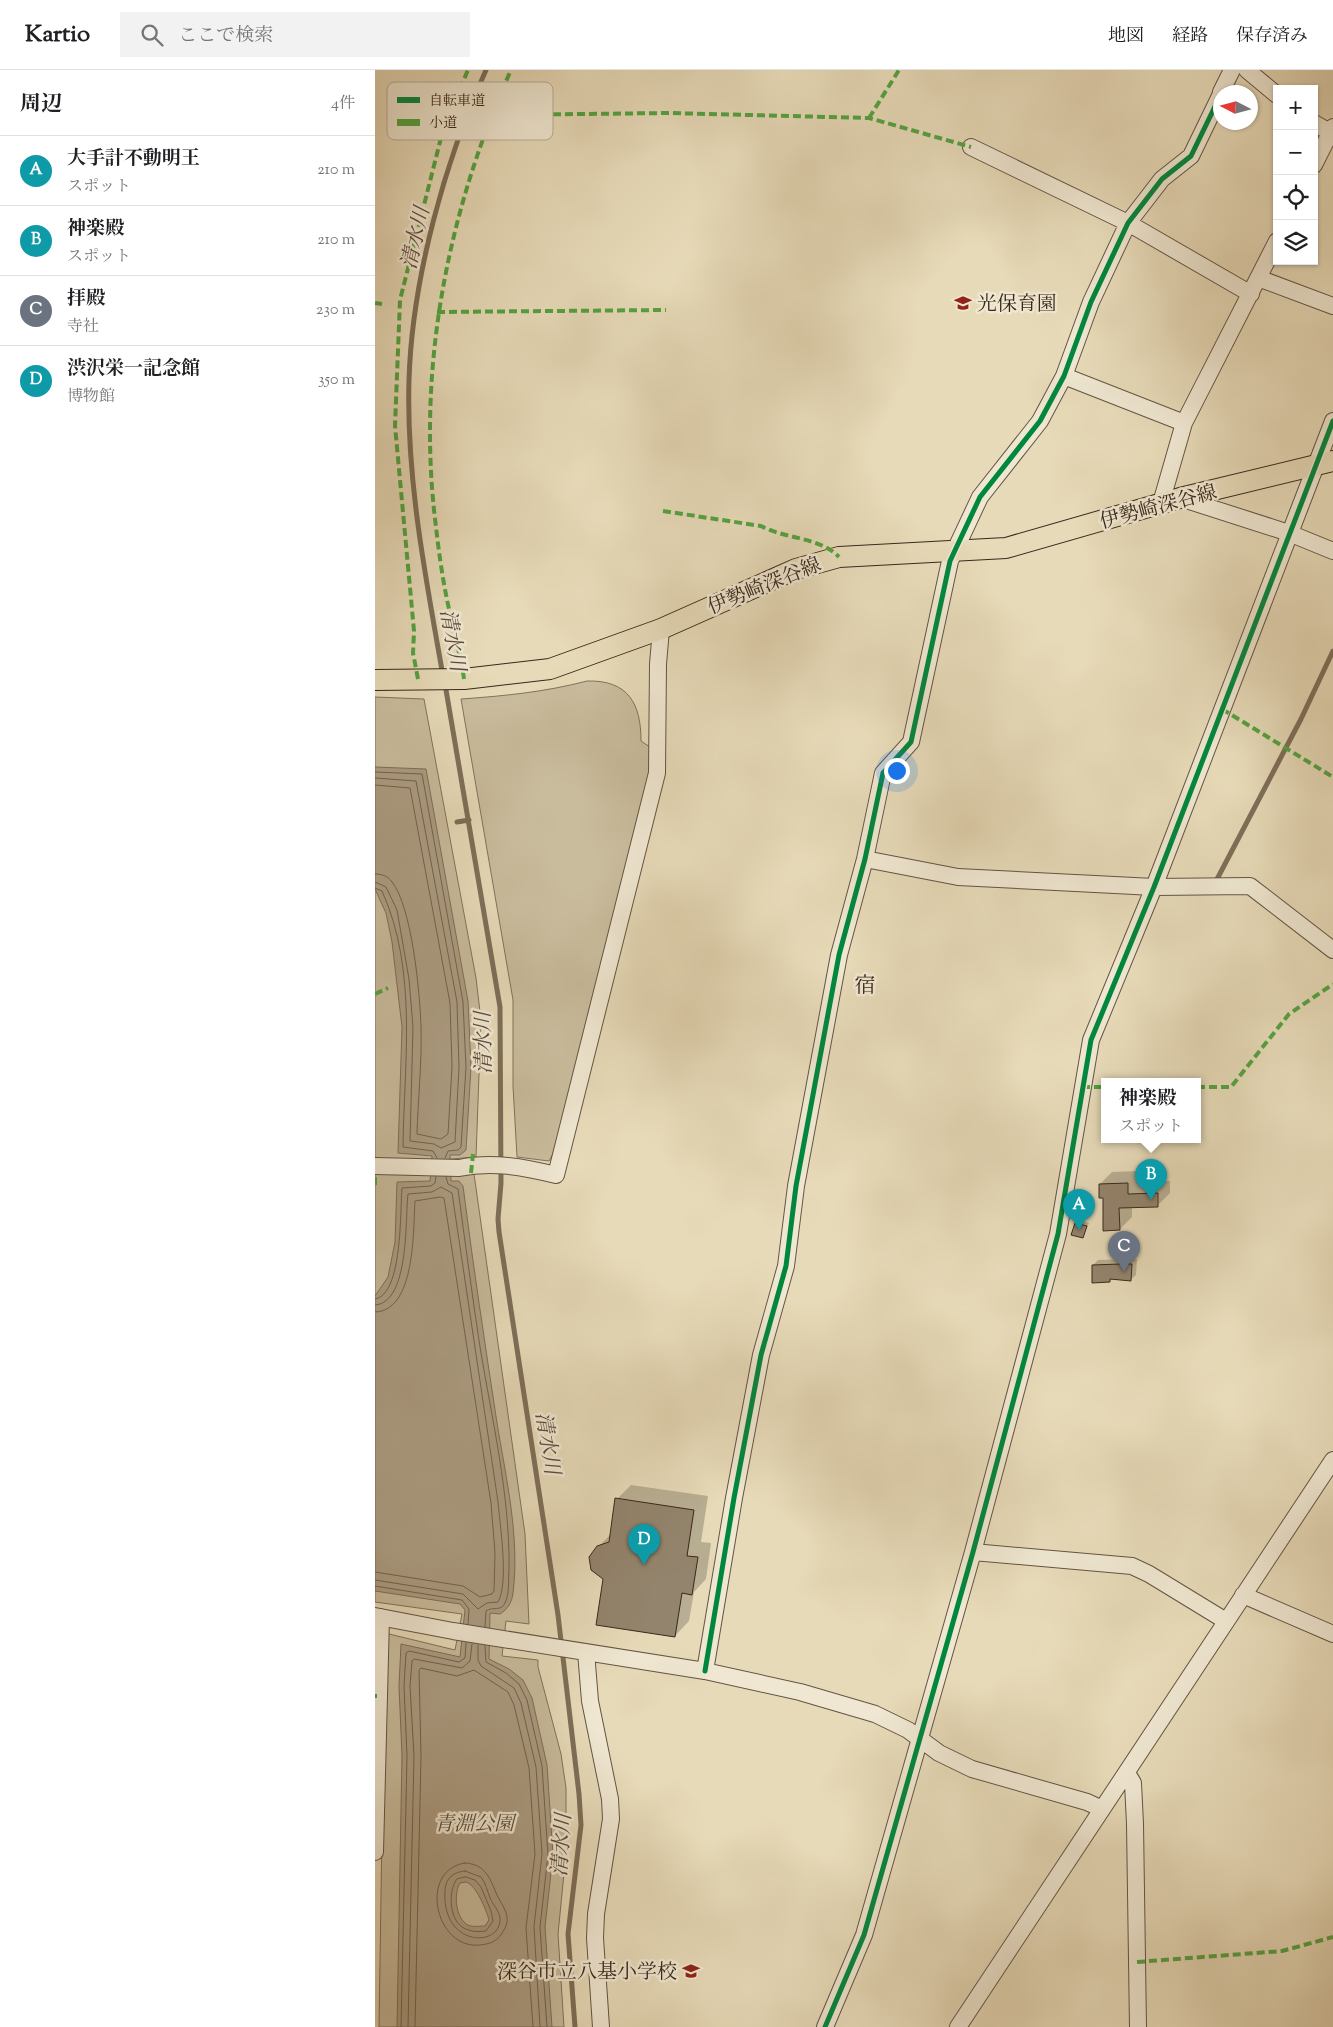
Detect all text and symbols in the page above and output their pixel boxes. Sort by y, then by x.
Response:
search box [120,12,470,57]
text: Kartio [25,18,90,52]
icon: search [138,21,166,49]
text: ここで検索 [178,23,273,50]
text: 地図 [1108,24,1144,50]
text: 経路 [1172,24,1208,50]
text: 保存済み [1236,24,1308,50]
legend [387,82,553,140]
north arrow [1213,85,1258,130]
map controls [1273,85,1318,265]
button: + [1273,85,1318,130]
text: 周辺 [20,90,62,120]
text: 自転車道 [429,92,485,112]
text: 4件 [331,93,355,116]
text: 小道 [429,114,457,134]
button: − [1273,130,1318,175]
text: 大手計不動明王 [67,146,200,173]
text: A [30,159,43,182]
text: 210 m [317,159,355,182]
button: locate [1273,175,1318,220]
text: スポット [67,176,131,199]
water label: 清水川 [395,202,439,273]
text: 神楽殿 [67,216,124,243]
button: layers [1273,220,1318,265]
text: B [31,229,41,252]
text: 210 m [317,229,355,252]
text: スポット [67,246,131,269]
text: 拝殿 [67,286,105,313]
place label: 光保育園 [977,291,1057,320]
school or university icon: 光保育園 [953,293,973,313]
text: C [30,299,42,322]
text: 230 m [316,299,355,322]
text: 寺社 [67,316,99,339]
text: 渋沢栄一記念館 [67,356,200,383]
text: D [30,369,42,392]
text: 350 m [318,369,355,392]
text: 博物館 [67,386,115,409]
street label: 伊勢崎深谷線 [1097,479,1220,538]
street label: 伊勢崎深谷線 [704,551,826,623]
water label: 清水川 [431,607,472,676]
your location [884,758,910,784]
district label: 宿 [855,972,876,1002]
water label: 清水川 [469,1009,501,1075]
popup [1101,1078,1201,1143]
text: 神楽殿 [1119,1086,1176,1113]
text: スポット [1119,1116,1183,1139]
pin: B [1135,1159,1167,1200]
pin: A [1063,1189,1095,1230]
pin: C [1108,1231,1140,1272]
water label: 清水川 [526,1410,566,1479]
pin: D [628,1524,660,1565]
park label: 青淵公園 [434,1811,517,1840]
water label: 清水川 [546,1811,580,1878]
place label: 深谷市立八基小学校 [497,1959,677,1988]
school or university icon: 深谷市立八基小学校 [681,1961,701,1981]

